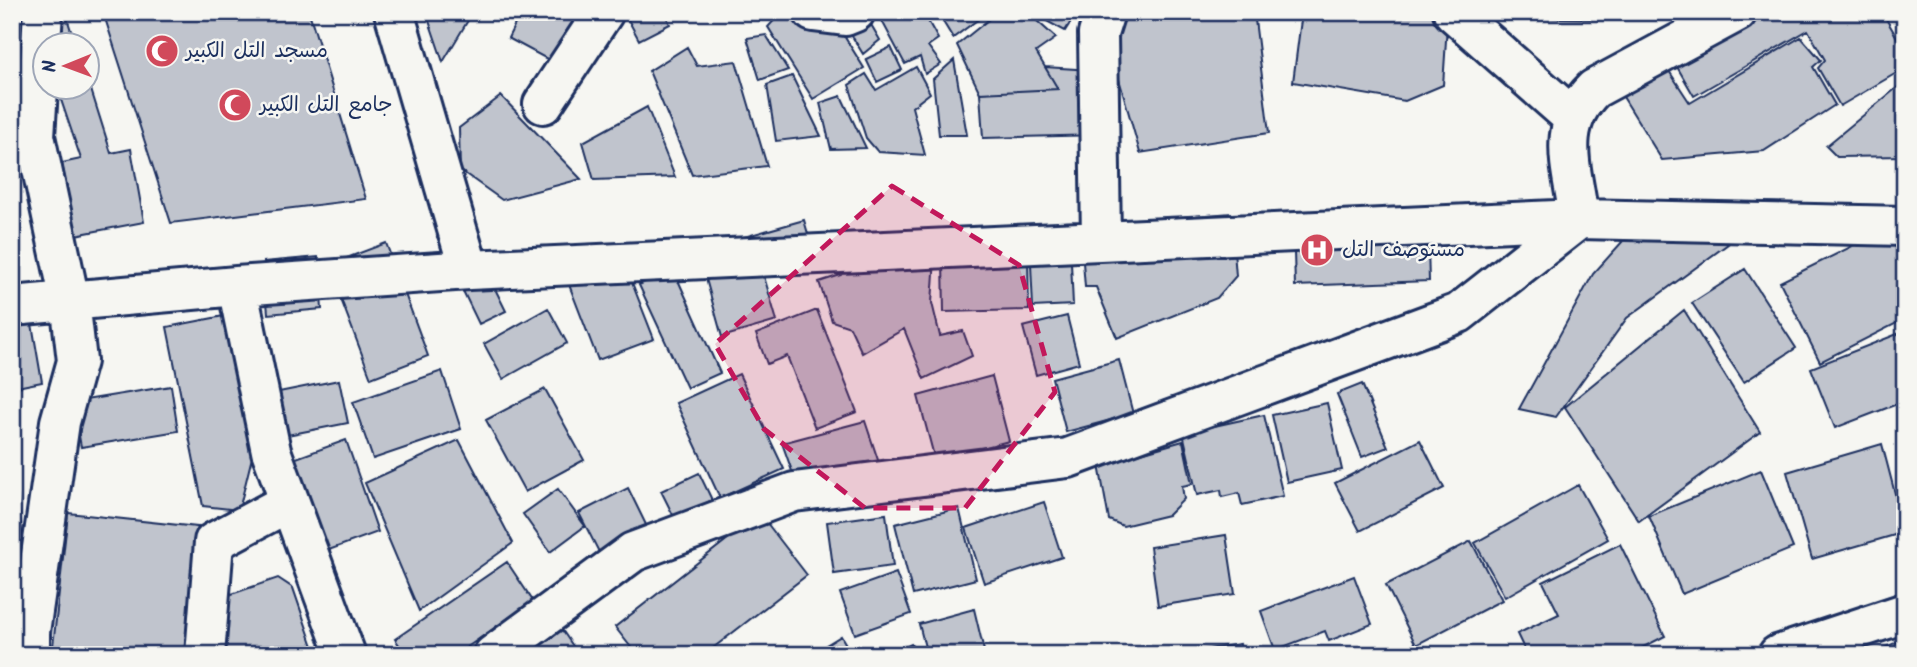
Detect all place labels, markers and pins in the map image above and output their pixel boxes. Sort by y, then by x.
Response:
mosque icon: مسجد التل الكبير [143,32,181,70]
place label: مسجد التل الكبير [184,35,328,68]
mosque icon: جامع التل الكبير [216,86,254,124]
place label: جامع التل الكبير [258,89,393,122]
hospital icon: مستوصف التل [1298,231,1336,269]
place label: مستوصف التل [1342,234,1465,267]

